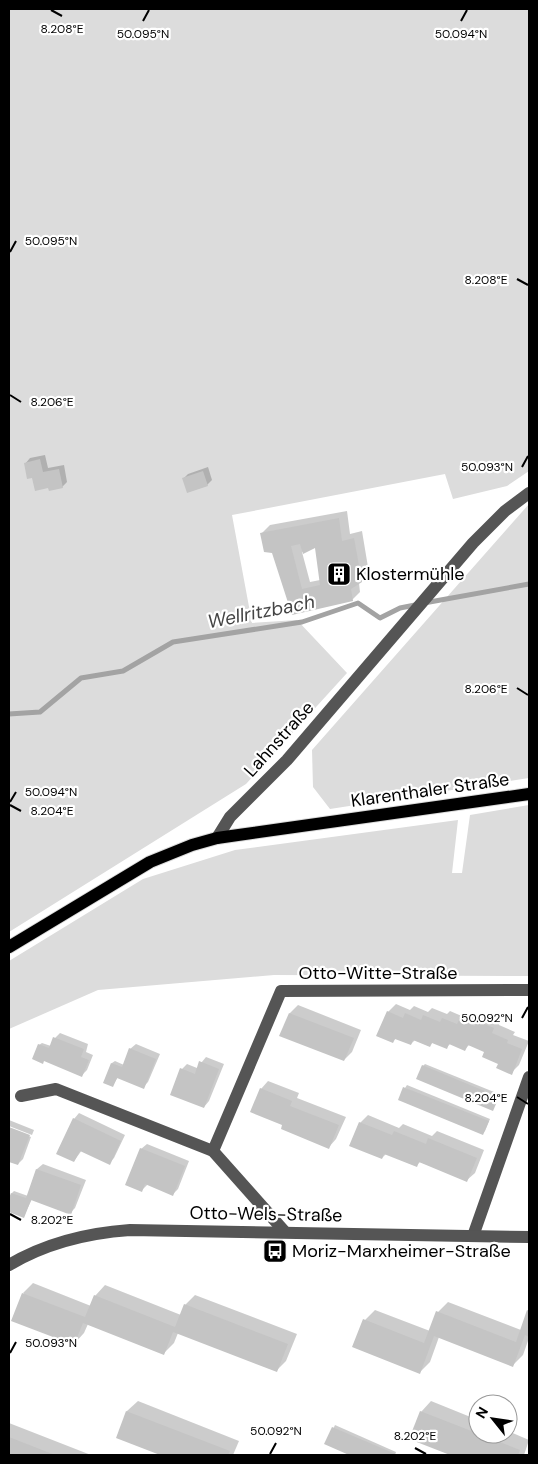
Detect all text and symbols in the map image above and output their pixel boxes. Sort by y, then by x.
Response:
text: 8.208°E [41,21,84,37]
text: 50.095°N [117,26,169,42]
text: 50.094°N [435,26,487,42]
text: 50.095°N [25,233,77,249]
text: 8.208°E [465,272,508,288]
text: 8.206°E [30,394,74,410]
text: 50.093°N [461,459,513,475]
building icon: Klostermühle [326,561,352,587]
place label: Klostermühle [356,562,464,586]
water label: Wellritzbach [205,589,317,634]
text: 8.206°E [464,681,508,697]
street label: Lahnstraße [239,696,319,782]
street label: Klarenthaler Straße [349,767,511,813]
text: 50.094°N [25,784,77,800]
text: 8.204°E [31,803,74,819]
street label: Otto-Witte-Straße [299,961,457,985]
text: 50.092°N [461,1010,513,1026]
text: 8.204°E [465,1090,508,1106]
street label: Otto-Wels-Straße [189,1201,343,1227]
text: 8.202°E [31,1212,73,1228]
bus stop icon: Moriz-Marxheimer-Straße [262,1238,288,1264]
place label: Moriz-Marxheimer-Straße [292,1239,511,1263]
text: 50.093°N [25,1335,77,1351]
north arrow [468,1394,518,1444]
text: N [471,1404,492,1421]
text: 50.092°N [250,1423,302,1439]
text: 8.202°E [394,1428,436,1444]

